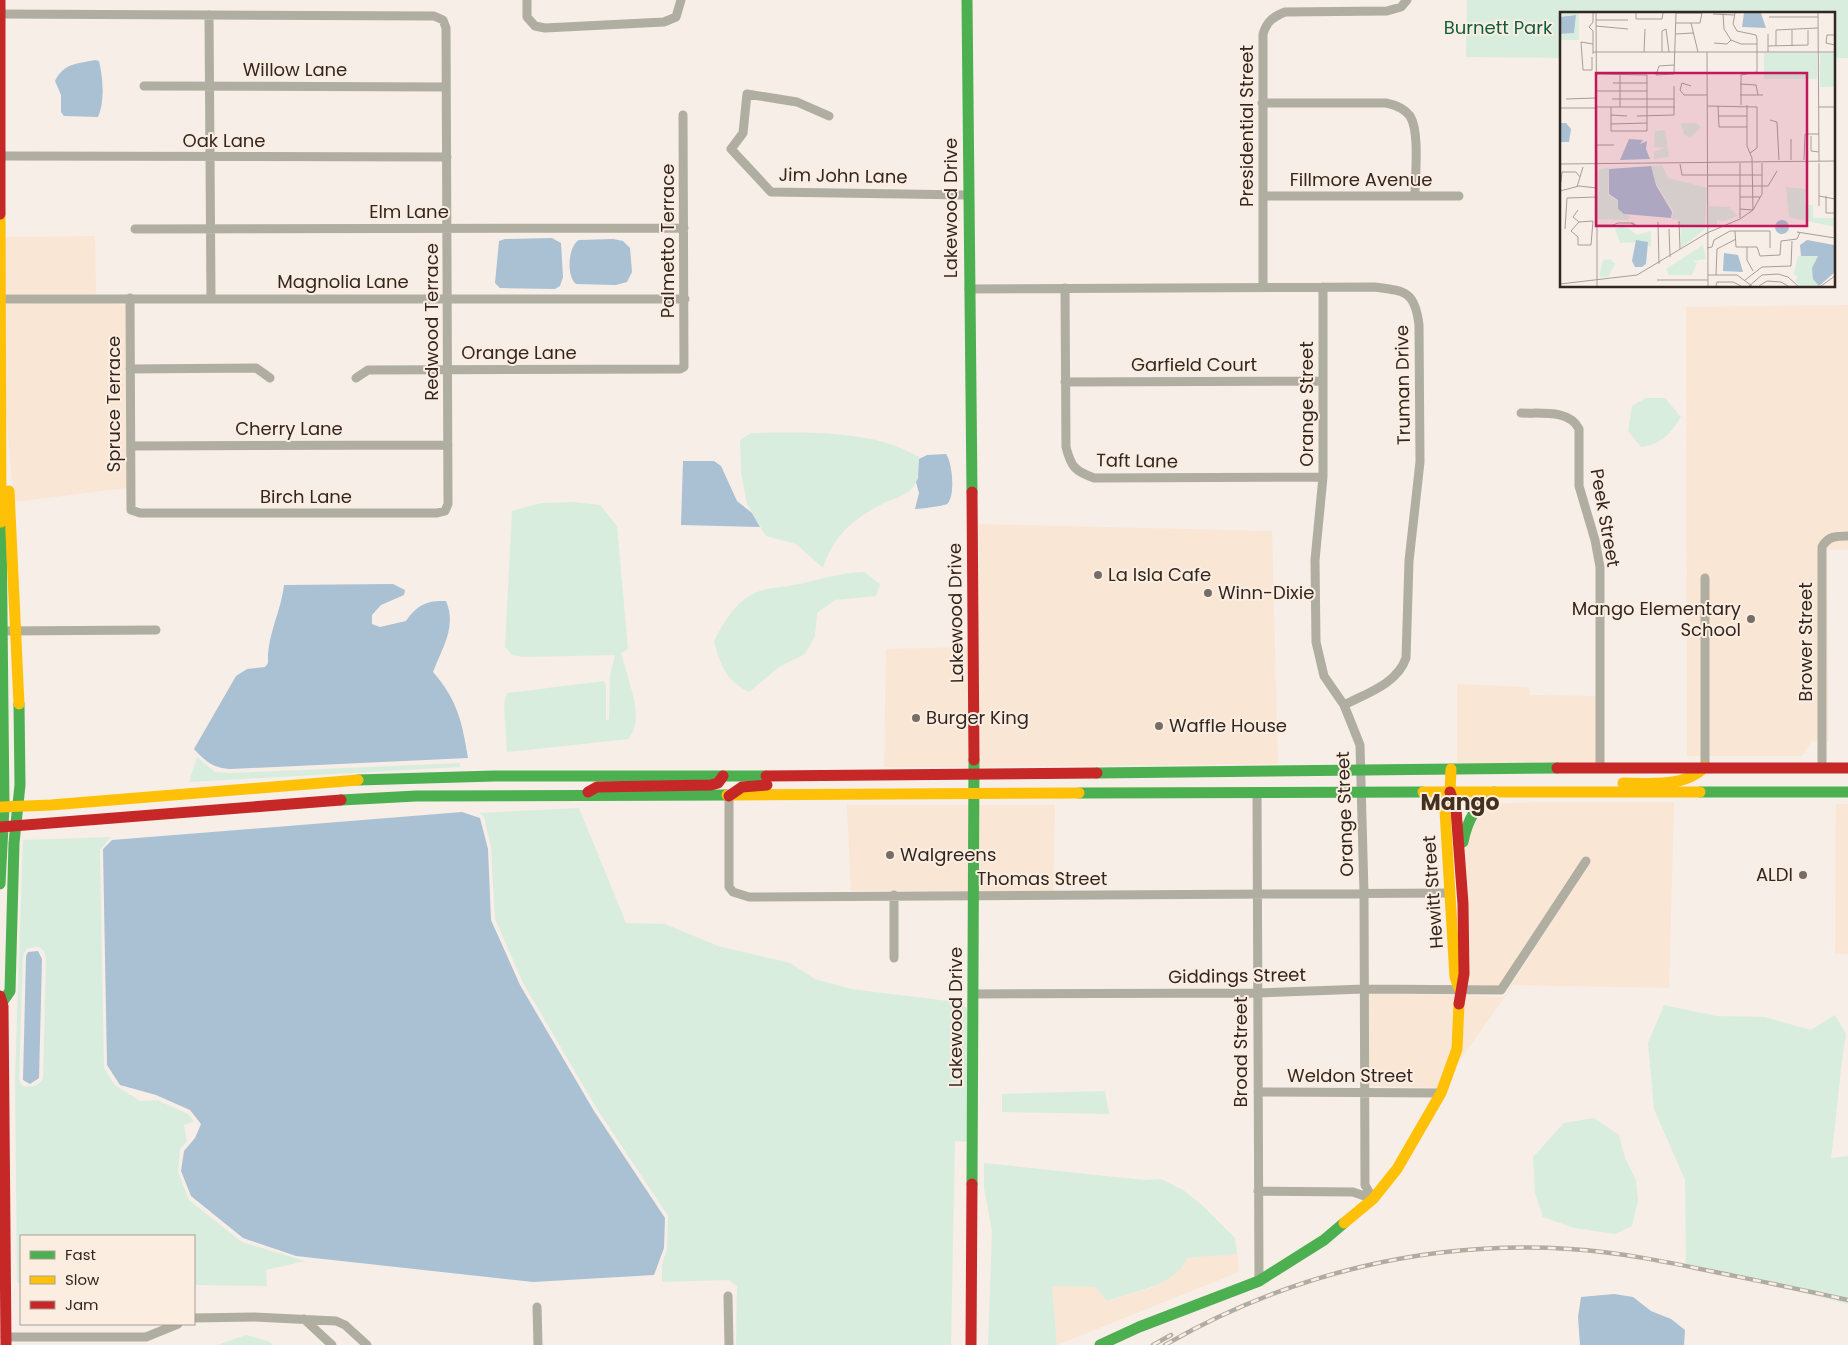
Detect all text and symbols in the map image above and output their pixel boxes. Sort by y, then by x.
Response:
inset map [1560,12,1836,288]
park label: Burnett Park [1444,15,1553,40]
street label: Presidential Street [1234,45,1259,207]
street label: Willow Lane [243,57,347,82]
street label: Oak Lane [182,128,266,153]
street label: Lakewood Drive [938,138,963,278]
street label: Jim John Lane [778,162,908,189]
street label: Palmetto Terrace [655,164,680,318]
street label: Fillmore Avenue [1290,167,1432,192]
street label: Elm Lane [369,199,449,224]
street label: Redwood Terrace [419,243,444,401]
street label: Magnolia Lane [277,269,409,294]
street label: Truman Drive [1389,325,1416,445]
street label: Spruce Terrace [101,336,126,472]
street label: Orange Lane [461,340,577,365]
street label: Orange Street [1294,341,1319,467]
street label: Garfield Court [1131,352,1257,377]
street label: Cherry Lane [235,416,343,441]
street label: Taft Lane [1096,447,1178,474]
street label: Peek Street [1585,467,1626,569]
street label: Birch Lane [260,484,352,509]
street label: Lakewood Drive [942,543,969,683]
place label: La Isla Cafe [1108,562,1211,587]
marker: La Isla Cafe [1092,569,1104,581]
place label: Winn-Dixie [1218,580,1314,605]
street label: Brower Street [1793,582,1818,702]
marker: Winn-Dixie [1202,587,1214,599]
place label: Mango Elementary School [1572,596,1741,642]
marker: Mango Elementary School [1745,613,1757,625]
place label: Burger King [926,705,1029,730]
marker: Burger King [910,712,922,724]
place label: Waffle House [1169,713,1287,738]
marker: Waffle House [1153,720,1165,732]
street label: Orange Street [1330,751,1359,877]
district label: Mango [1421,787,1499,818]
street label: Hewitt Street [1416,835,1449,949]
place label: Walgreens [900,842,996,867]
marker: Walgreens [884,849,896,861]
place label: ALDI [1756,862,1793,887]
street label: Thomas Street [977,866,1107,891]
marker: ALDI [1797,869,1809,881]
street label: Lakewood Drive [943,947,968,1087]
street label: Giddings Street [1168,962,1306,989]
street label: Broad Street [1228,996,1253,1108]
street label: Weldon Street [1287,1063,1413,1088]
legend [20,1235,195,1325]
text: Fast [65,1244,96,1265]
text: Slow [65,1269,100,1290]
text: Jam [65,1294,99,1315]

